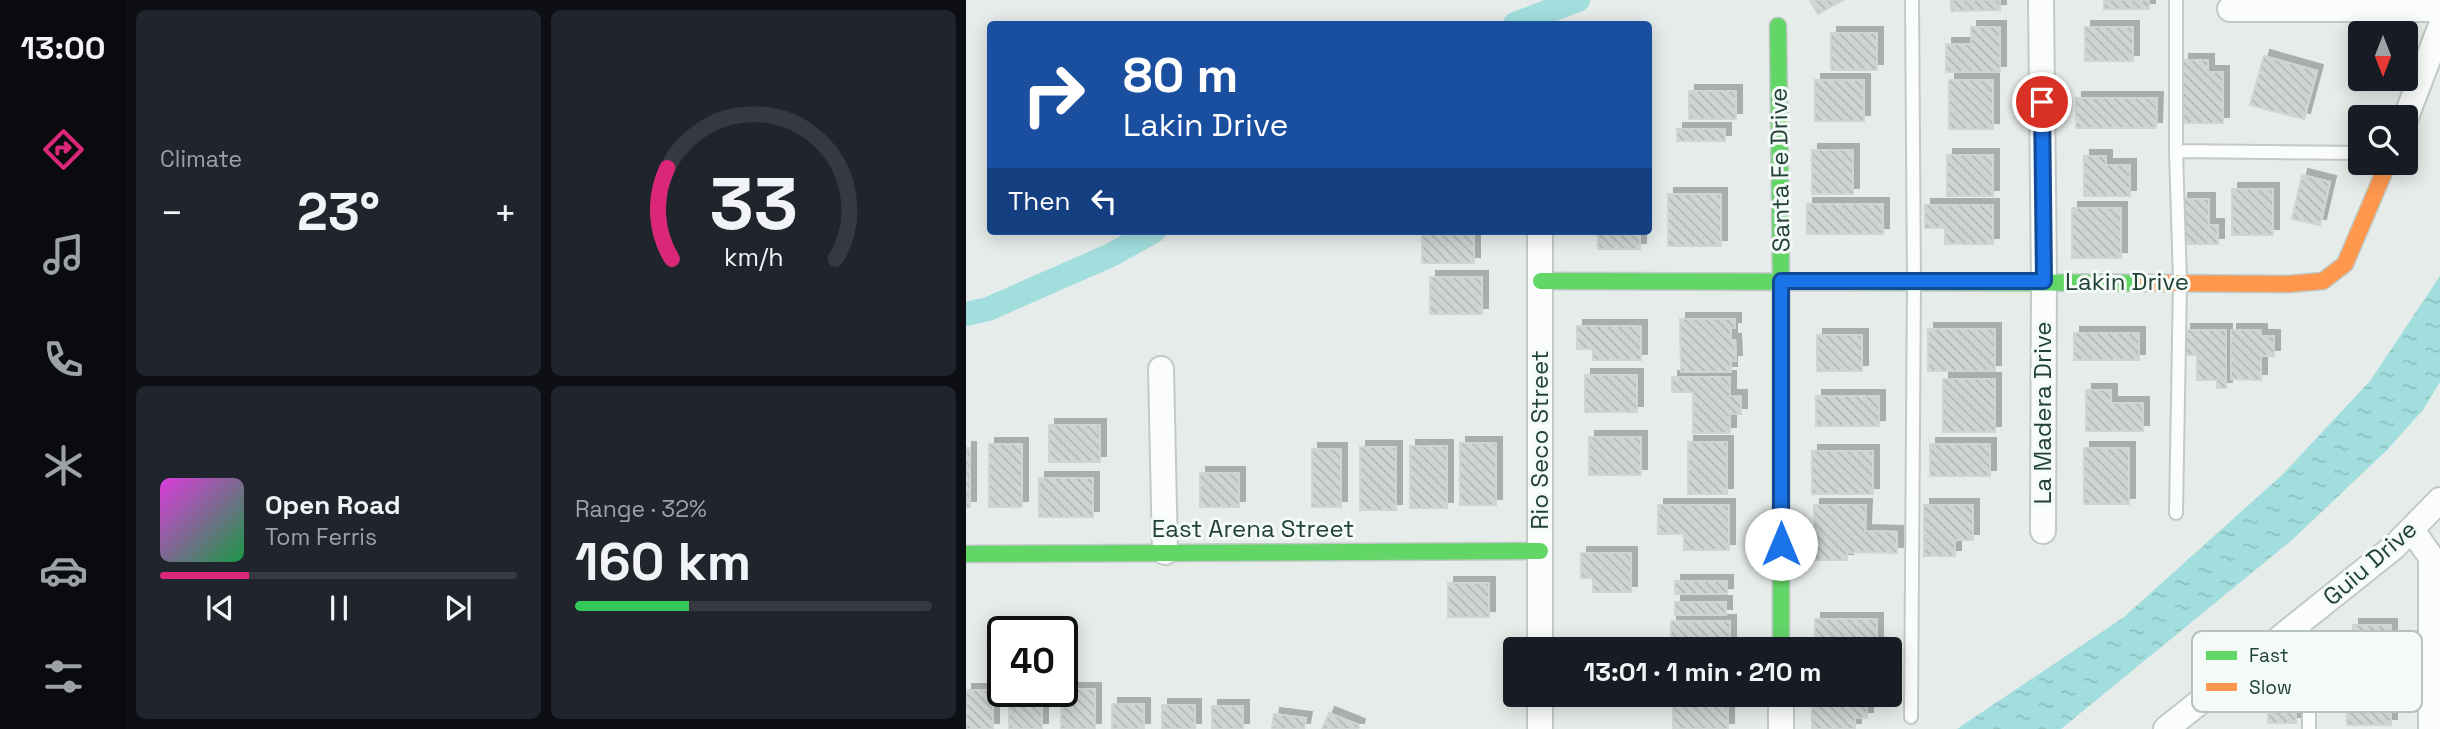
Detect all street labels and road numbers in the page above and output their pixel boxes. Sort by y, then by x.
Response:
street label: Santa Fe Drive [1763,87,1796,253]
street label: Lakin Drive [2065,266,2189,297]
street label: La Madera Drive [2027,321,2058,505]
street label: Rio Seco Street [1524,350,1555,530]
street label: East Arena Street [1152,513,1354,544]
street label: Guiu Drive [2316,513,2423,612]

